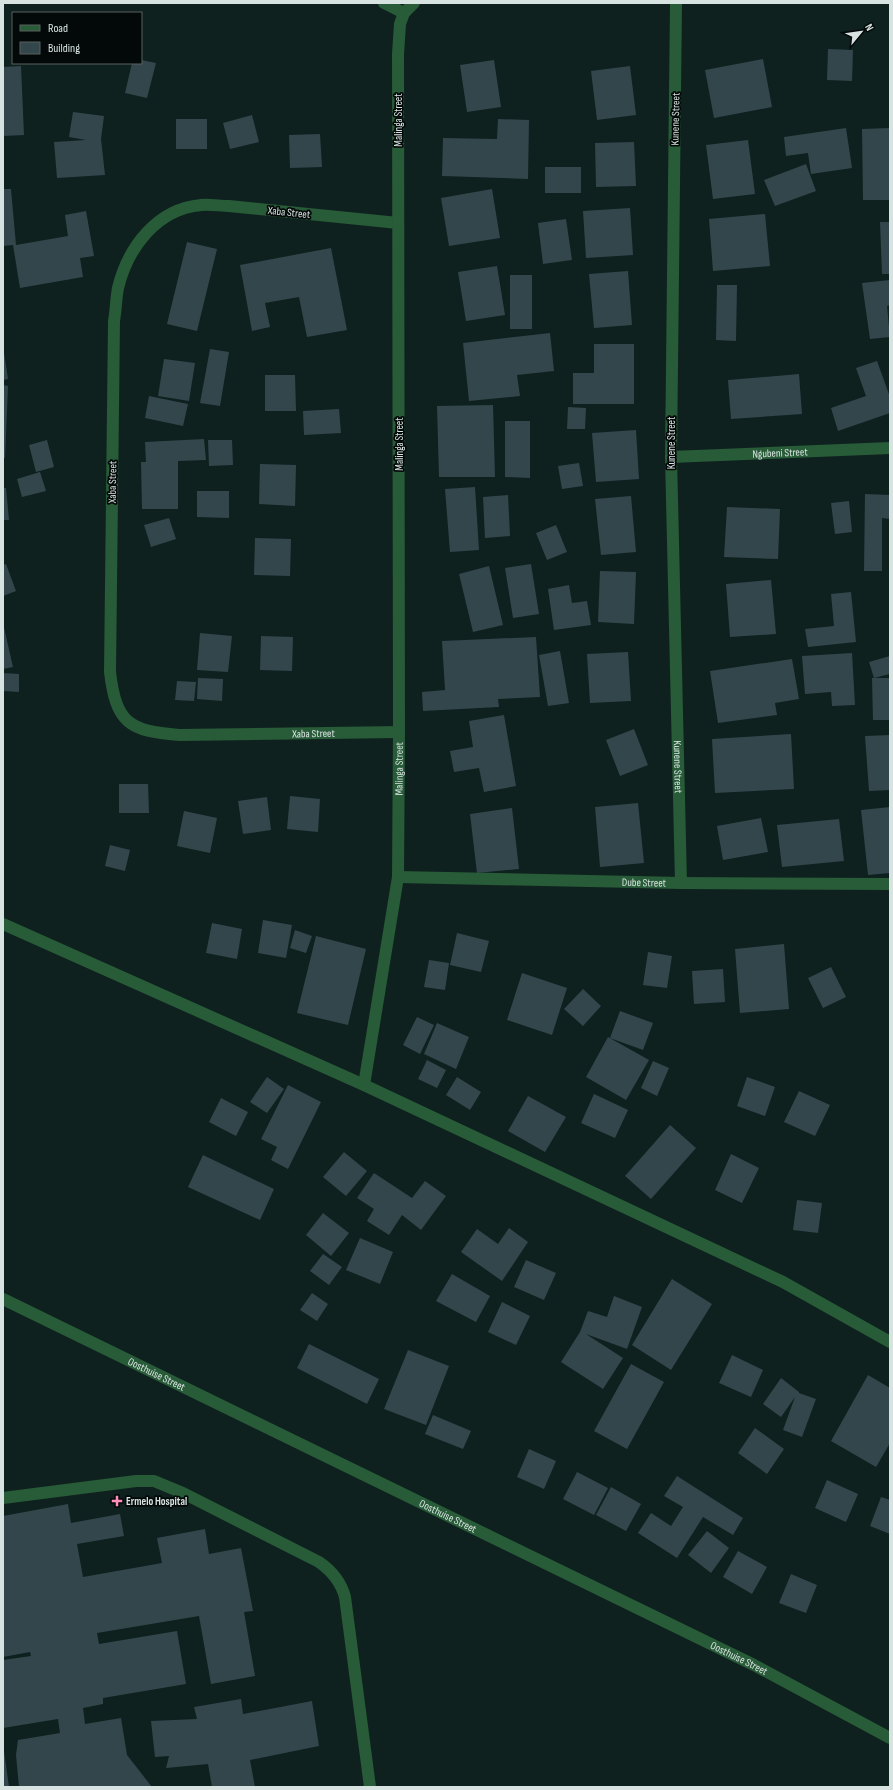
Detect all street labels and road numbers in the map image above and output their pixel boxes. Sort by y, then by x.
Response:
street label: Kunene Street [669,92,682,145]
street label: Malinga Street [392,93,405,147]
street label: Xaba Street [266,204,311,221]
street label: Kunene Street [665,416,678,469]
street label: Malinga Street [393,417,406,471]
street label: Ngubeni Street [752,445,809,461]
street label: Xaba Street [106,460,119,504]
street label: Xaba Street [291,727,336,740]
street label: Kunene Street [671,740,685,794]
street label: Malinga Street [393,741,406,795]
street label: Dube Street [622,876,667,890]
street label: Oosthuise Street [126,1355,188,1394]
street label: Oosthuise Street [417,1497,479,1536]
street label: Oosthuise Street [708,1639,770,1678]

